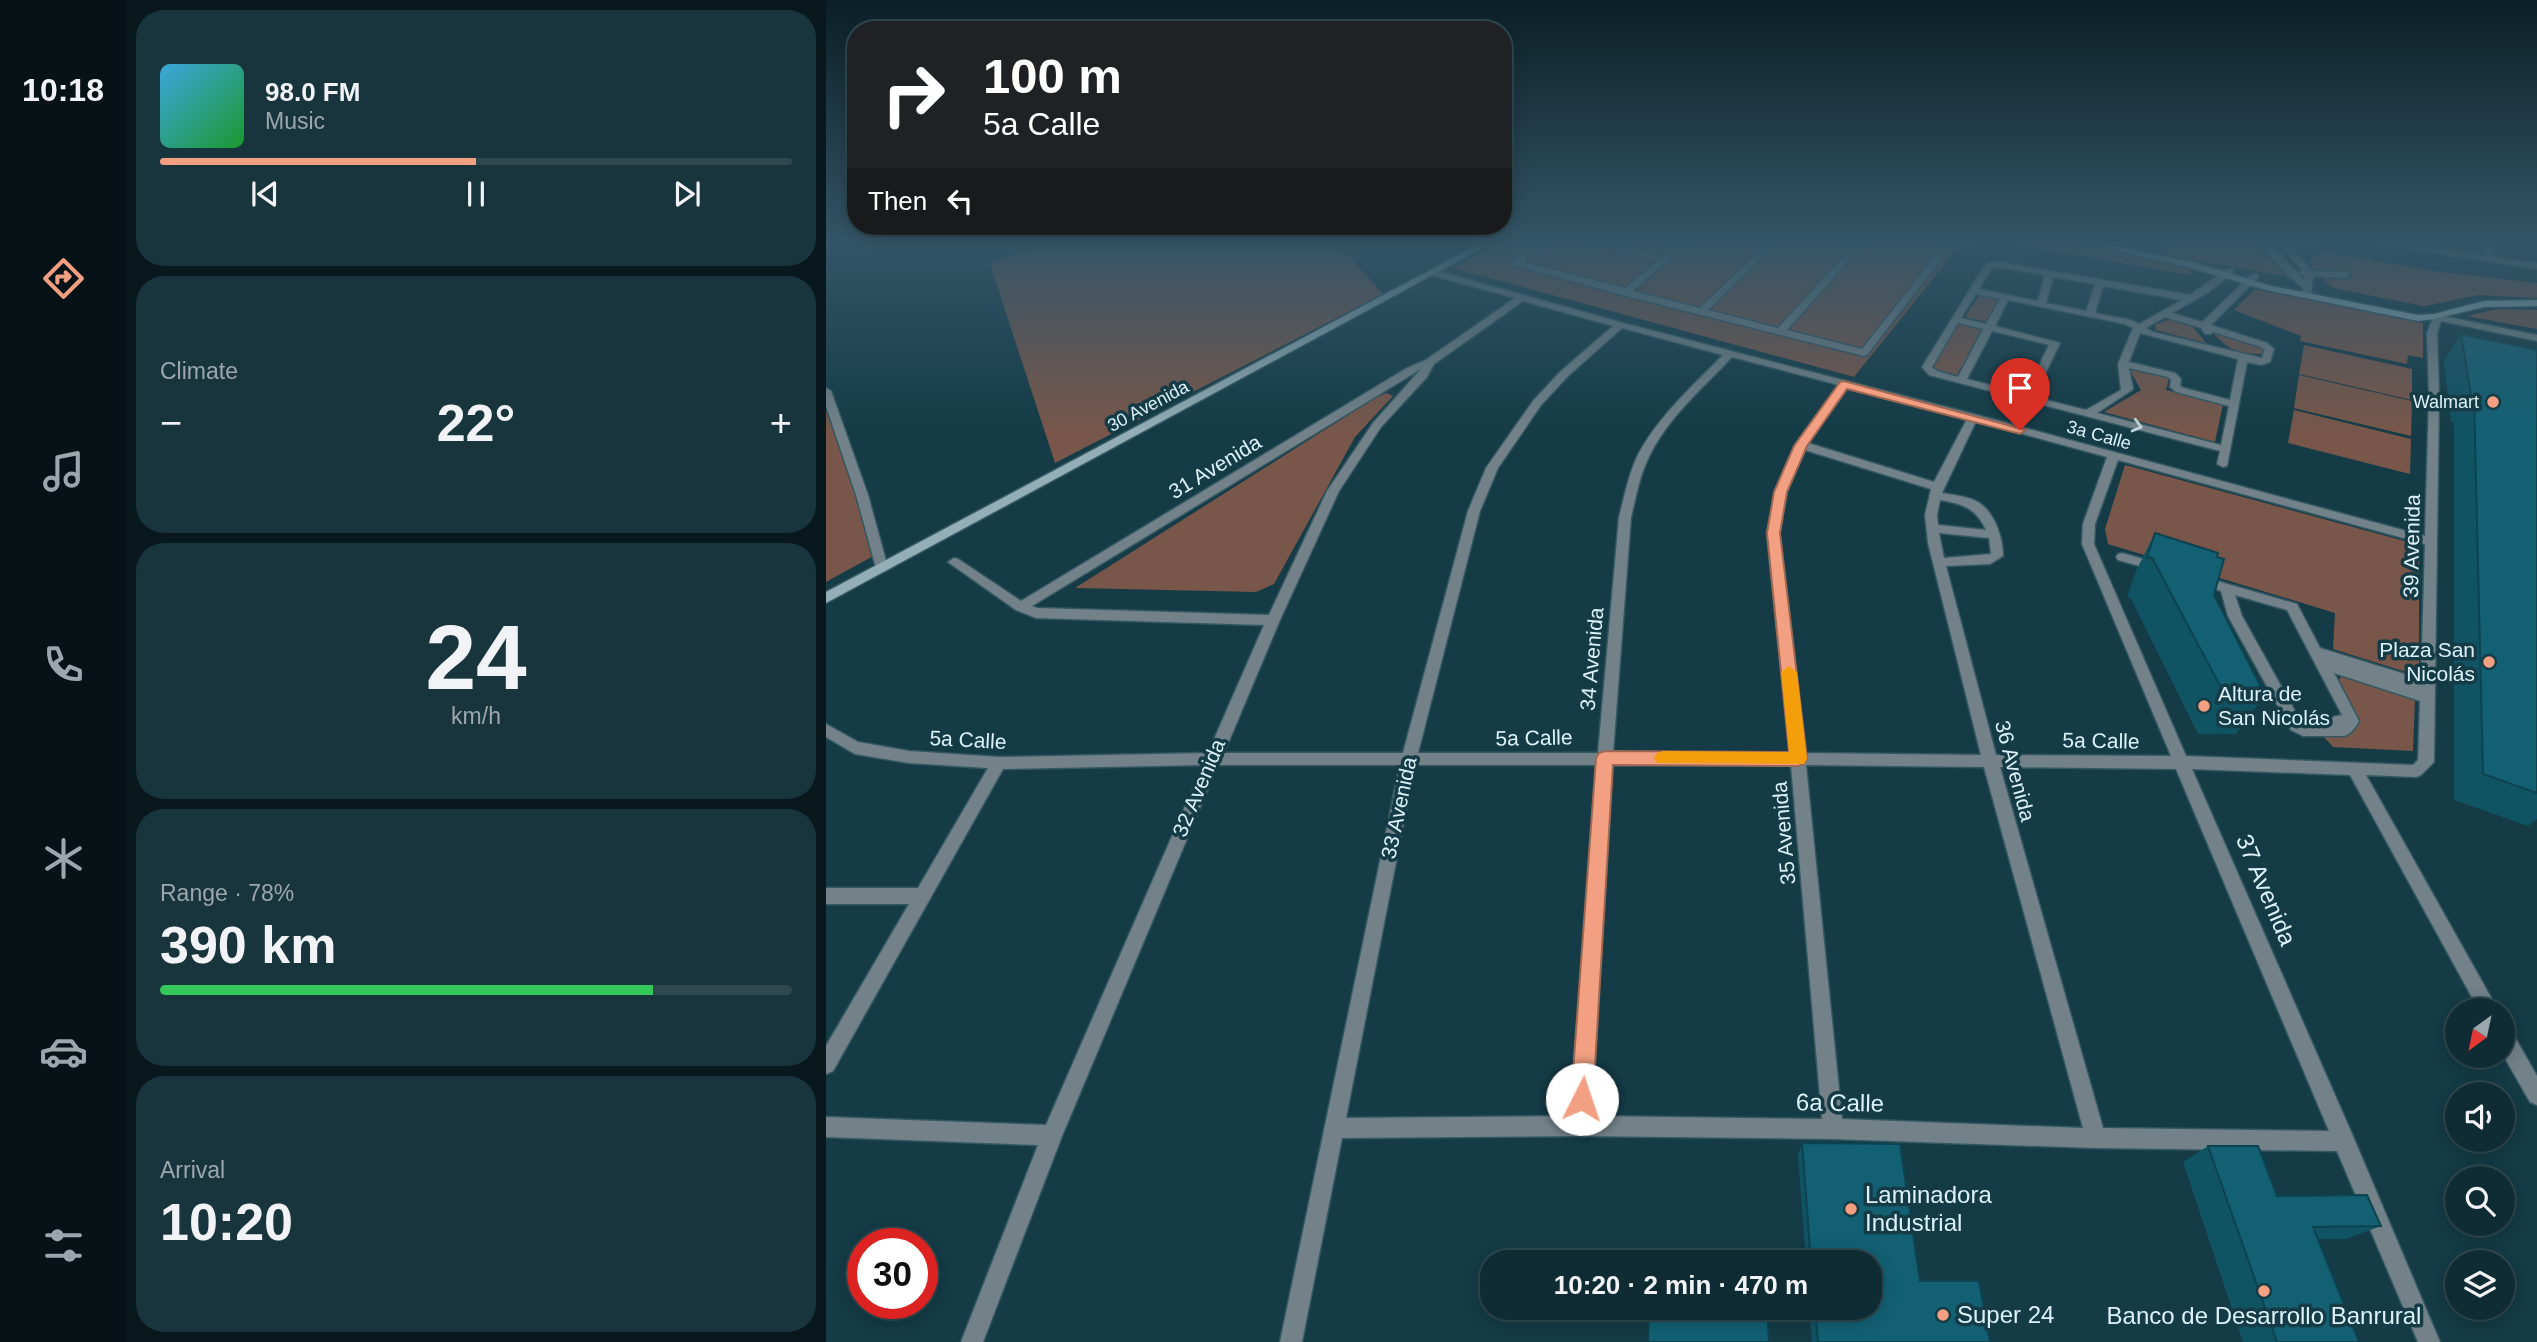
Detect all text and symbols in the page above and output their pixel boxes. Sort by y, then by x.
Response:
icon: right [868,49,959,140]
text: 100 m [983,49,1122,103]
text: 10:18 [22,72,104,108]
text: 98.0 FM [265,77,360,107]
text: 5a Calle [983,106,1100,142]
text: Music [265,108,325,134]
icon: previous [246,175,284,213]
icon: pause [457,175,495,213]
icon: next [668,175,706,213]
icon: left [941,182,979,220]
text: Then [868,186,927,216]
icon: directions [39,254,88,303]
text: Climate [160,358,238,384]
pin [1990,358,2050,430]
icon: arrive [2001,369,2039,407]
street label: 30 Avenida [1104,376,1193,436]
place label: Walmart [2413,392,2479,412]
text: 22° [437,394,515,452]
marker: Walmart [2485,394,2501,410]
text: − [160,402,182,444]
text: + [770,402,792,444]
street label: 3a Calle [2064,416,2134,454]
one-way arrow [2131,417,2143,432]
street label: 31 Avenida [1164,430,1265,503]
icon: music [39,447,88,496]
street label: 39 Avenida [2399,494,2424,598]
street label: 34 Avenida [1576,606,1607,712]
text: 24 [425,607,527,708]
place label: Plaza San Nicolás [2379,638,2475,685]
icon: phone [39,640,88,689]
marker: Plaza San Nicolás [2481,654,2497,670]
place label: Altura de San Nicolás [2218,682,2330,729]
marker: Altura de San Nicolás [2196,698,2212,714]
text: km/h [451,703,501,729]
street label: 36 Avenida [1991,718,2040,824]
street label: 5a Calle [1495,725,1573,750]
street label: 5a Calle [929,726,1007,753]
street label: 5a Calle [2062,728,2140,753]
street label: 32 Avenida [1168,735,1229,840]
street label: 33 Avenida [1376,755,1421,861]
street label: 35 Avenida [1768,780,1799,886]
street label: 37 Avenida [2231,830,2302,950]
icon: climate [39,834,88,883]
text: Range · 78% [160,880,294,906]
text: 390 km [160,916,336,974]
north arrow [2445,998,2515,1068]
map controls [2445,998,2515,1320]
icon: car [39,1027,88,1076]
position arrow [1545,1062,1619,1136]
button: sound [2445,1082,2515,1152]
street label: 6a Calle [1796,1088,1884,1117]
text: Arrival [160,1157,225,1183]
button: search [2445,1166,2515,1236]
place label: Laminadora Industrial [1865,1181,1992,1236]
text: 10:20 [160,1193,293,1251]
marker: Laminadora Industrial [1843,1201,1859,1217]
icon: filters [39,1221,88,1270]
speed limit sign: 30 [847,1228,938,1319]
button: layers [2445,1250,2515,1320]
text: 10:20 · 2 min · 470 m [1554,1270,1808,1300]
marker: Banco de Desarrollo Banrural [2256,1283,2272,1299]
place label: Super 24 [1957,1301,2054,1328]
place label: Banco de Desarrollo Banrural [2107,1302,2421,1329]
marker: Super 24 [1935,1307,1951,1323]

